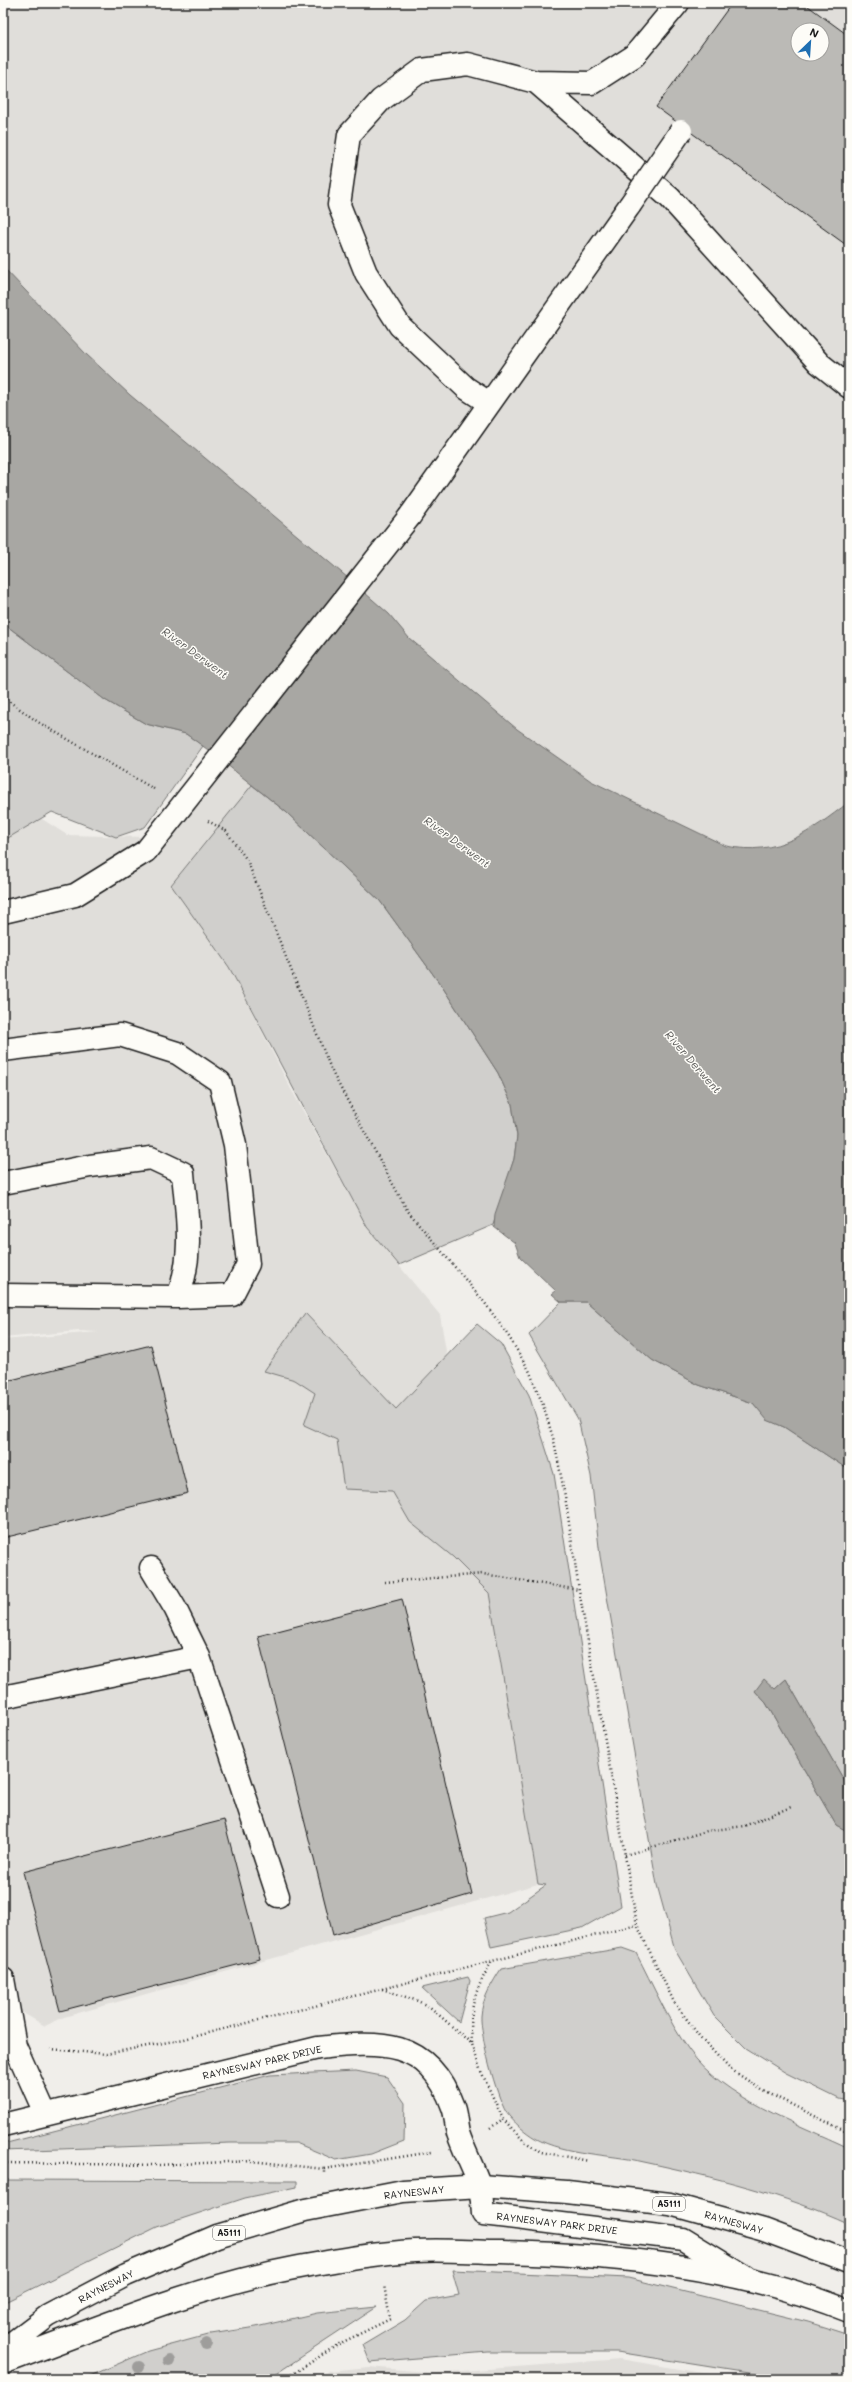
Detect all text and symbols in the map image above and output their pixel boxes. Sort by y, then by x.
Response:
north arrow [790,22,830,62]
text: N [807,24,821,41]
water label: River Derwent [159,624,231,682]
water label: River Derwent [421,813,493,871]
water label: River Derwent [662,1027,725,1096]
street label: RAYNESWAY PARK DRIVE [201,2041,323,2083]
street label: RAYNESWAY [383,2182,445,2202]
road number: A5111 [653,2197,685,2211]
street label: RAYNESWAY [703,2207,765,2237]
street label: RAYNESWAY PARK DRIVE [496,2209,619,2237]
road number: A5111 [213,2226,245,2240]
street label: RAYNESWAY [76,2266,136,2306]

